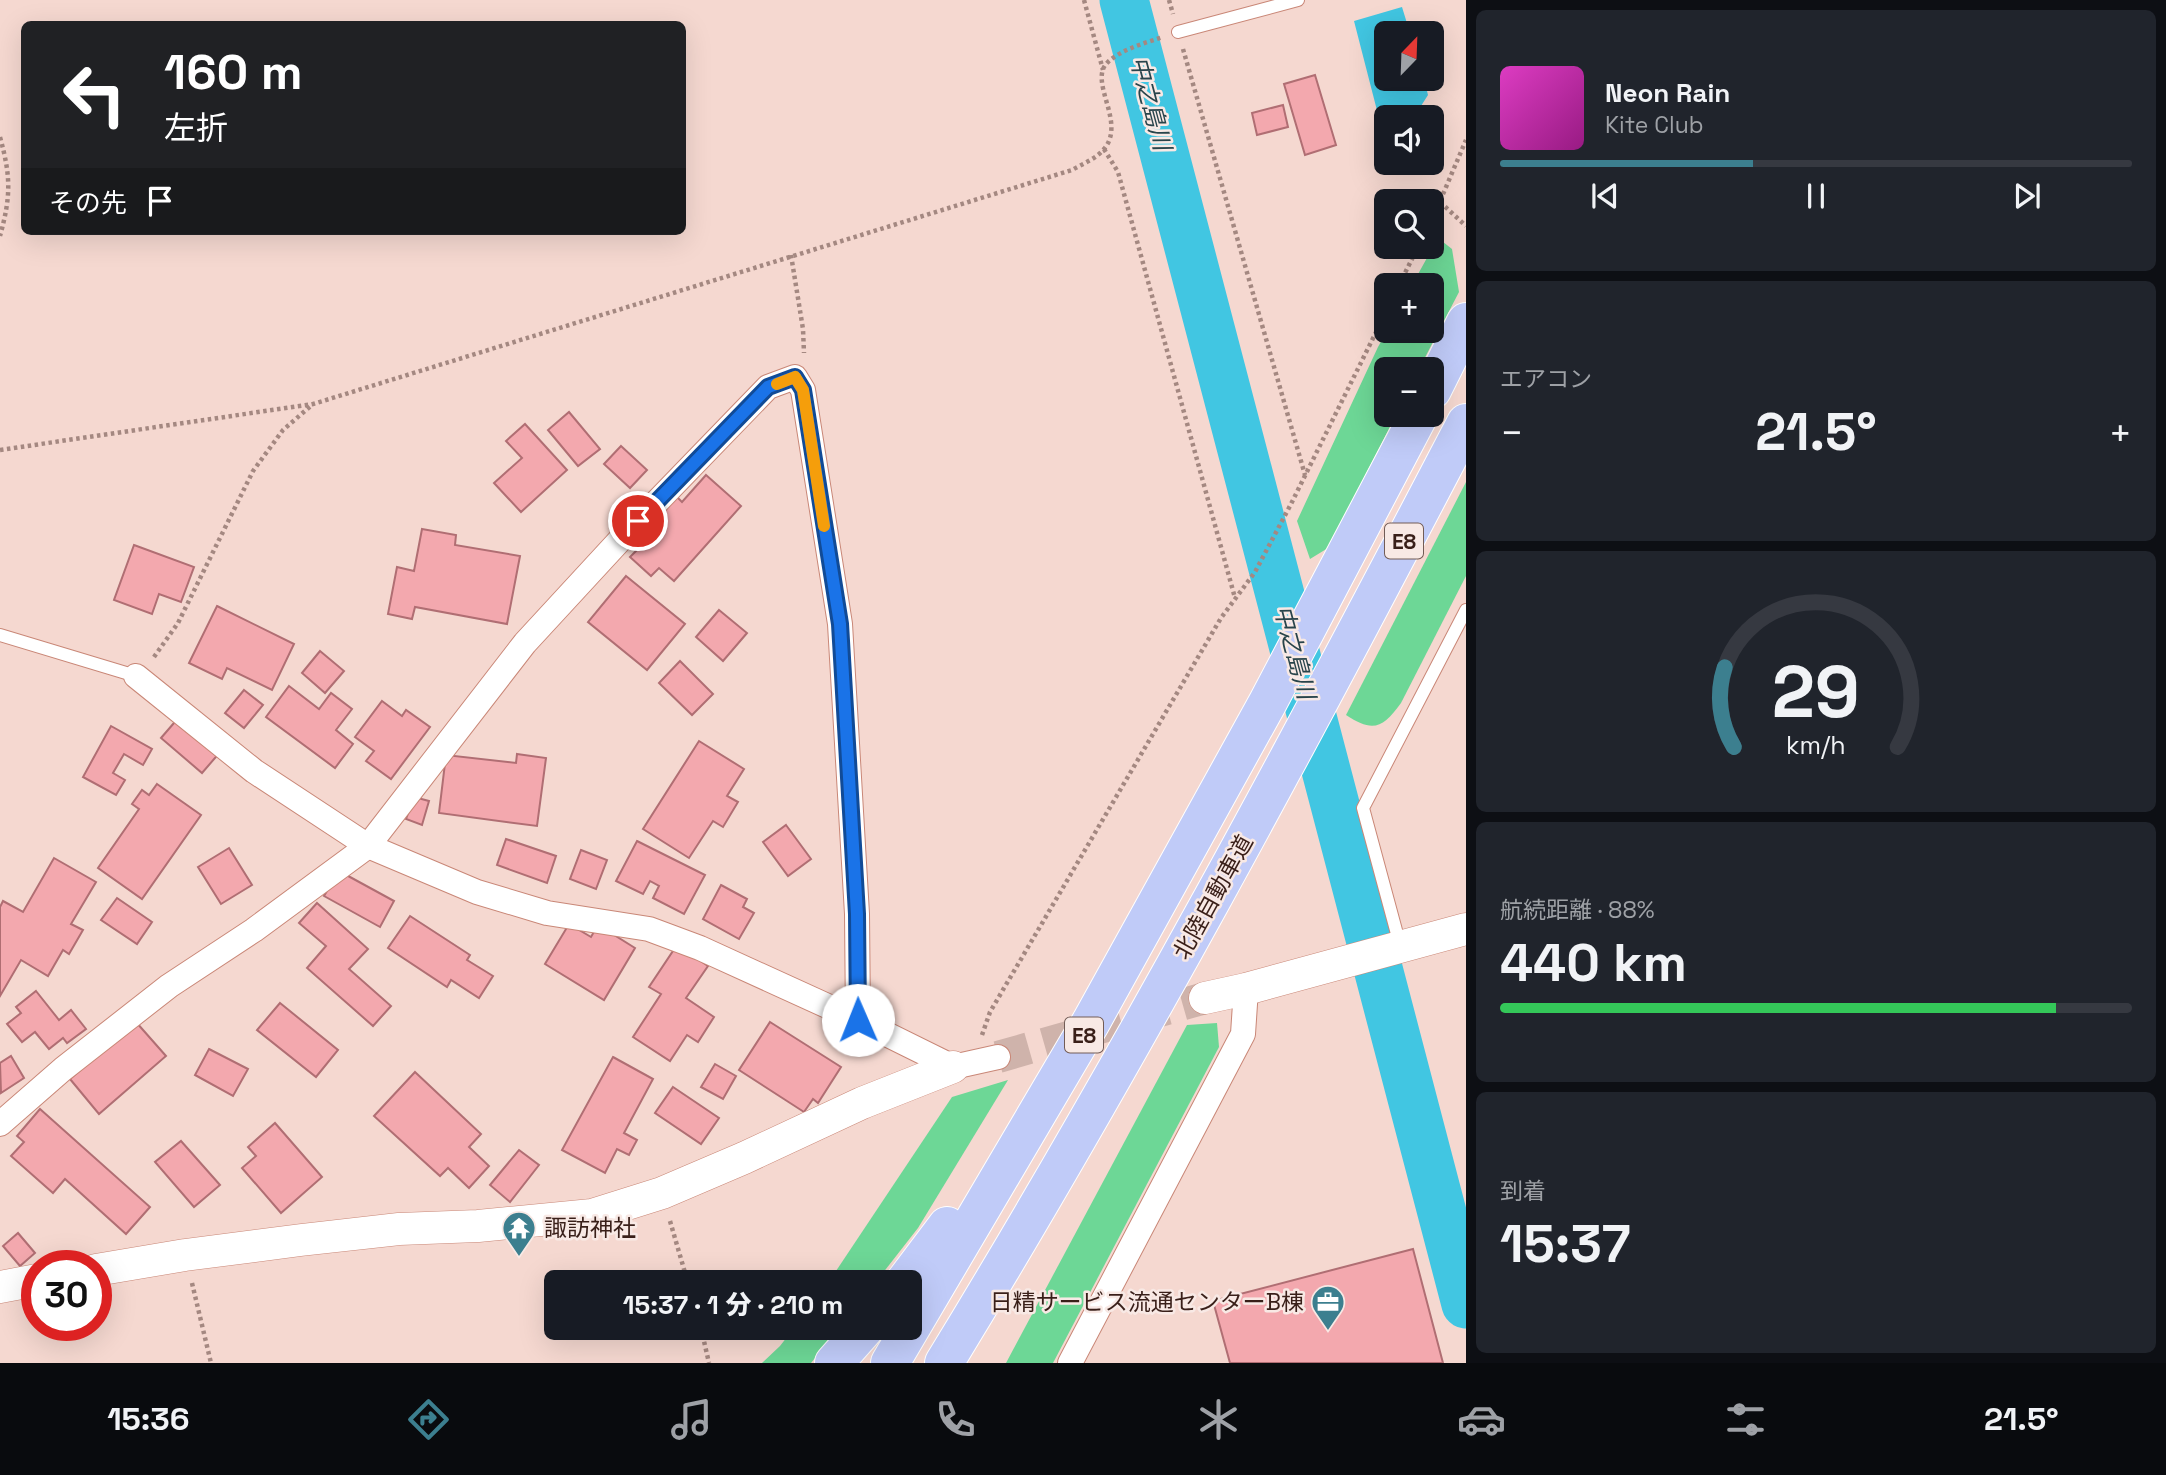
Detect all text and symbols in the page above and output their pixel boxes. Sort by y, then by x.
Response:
north arrow [1374,21,1444,91]
map controls [1374,21,1444,427]
text: 160 m [164,41,302,103]
icon: left [49,49,140,140]
water label: 中之島川 [1124,53,1179,156]
text: Neon Rain [1605,76,1730,110]
button: sound [1374,105,1444,175]
text: 左折 [164,108,228,148]
text: Kite Club [1605,110,1704,140]
icon: previous [1586,177,1624,215]
icon: pause [1797,177,1835,215]
icon: next [2008,177,2046,215]
icon: arrive [141,182,179,220]
text: その先 [49,186,127,220]
button: search [1374,189,1444,259]
button: + [1374,273,1444,343]
button: − [1374,357,1444,427]
text: エアコン [1500,364,1592,394]
text: 21.5° [1755,399,1877,465]
text: − [1500,409,1524,457]
text: + [2108,409,2132,457]
pin [608,491,668,551]
icon: arrive [619,502,657,540]
road number: E8 [1385,524,1423,558]
water label: 中之島川 [1268,602,1323,705]
text: 29 [1772,646,1860,739]
text: km/h [1786,729,1846,761]
street label: 北陸自動車道 [1166,829,1260,965]
text: 航続距離 · 88% [1500,895,1655,925]
text: 440 km [1500,930,1687,996]
position arrow [821,983,895,1057]
road number: E8 [1065,1018,1103,1052]
text: 到着 [1500,1176,1546,1206]
temple icon: 諏訪神社 [500,1209,538,1258]
text: 15:37 [1500,1211,1631,1277]
place label: 諏訪神社 [544,1213,636,1243]
speed limit sign: 30 [21,1250,112,1341]
office icon: 日精サービス流通センターB棟 [1309,1283,1347,1332]
place label: 日精サービス流通センターB棟 [990,1287,1304,1317]
text: 15:37 · 1 分 · 210 m [623,1288,843,1322]
icon: directions [404,1395,453,1444]
icon: music [667,1395,716,1444]
icon: phone [931,1395,980,1444]
icon: climate [1194,1395,1243,1444]
icon: car [1457,1395,1506,1444]
icon: filters [1721,1395,1770,1444]
text: 15:36 [107,1399,190,1439]
text: 21.5° [1984,1399,2059,1439]

